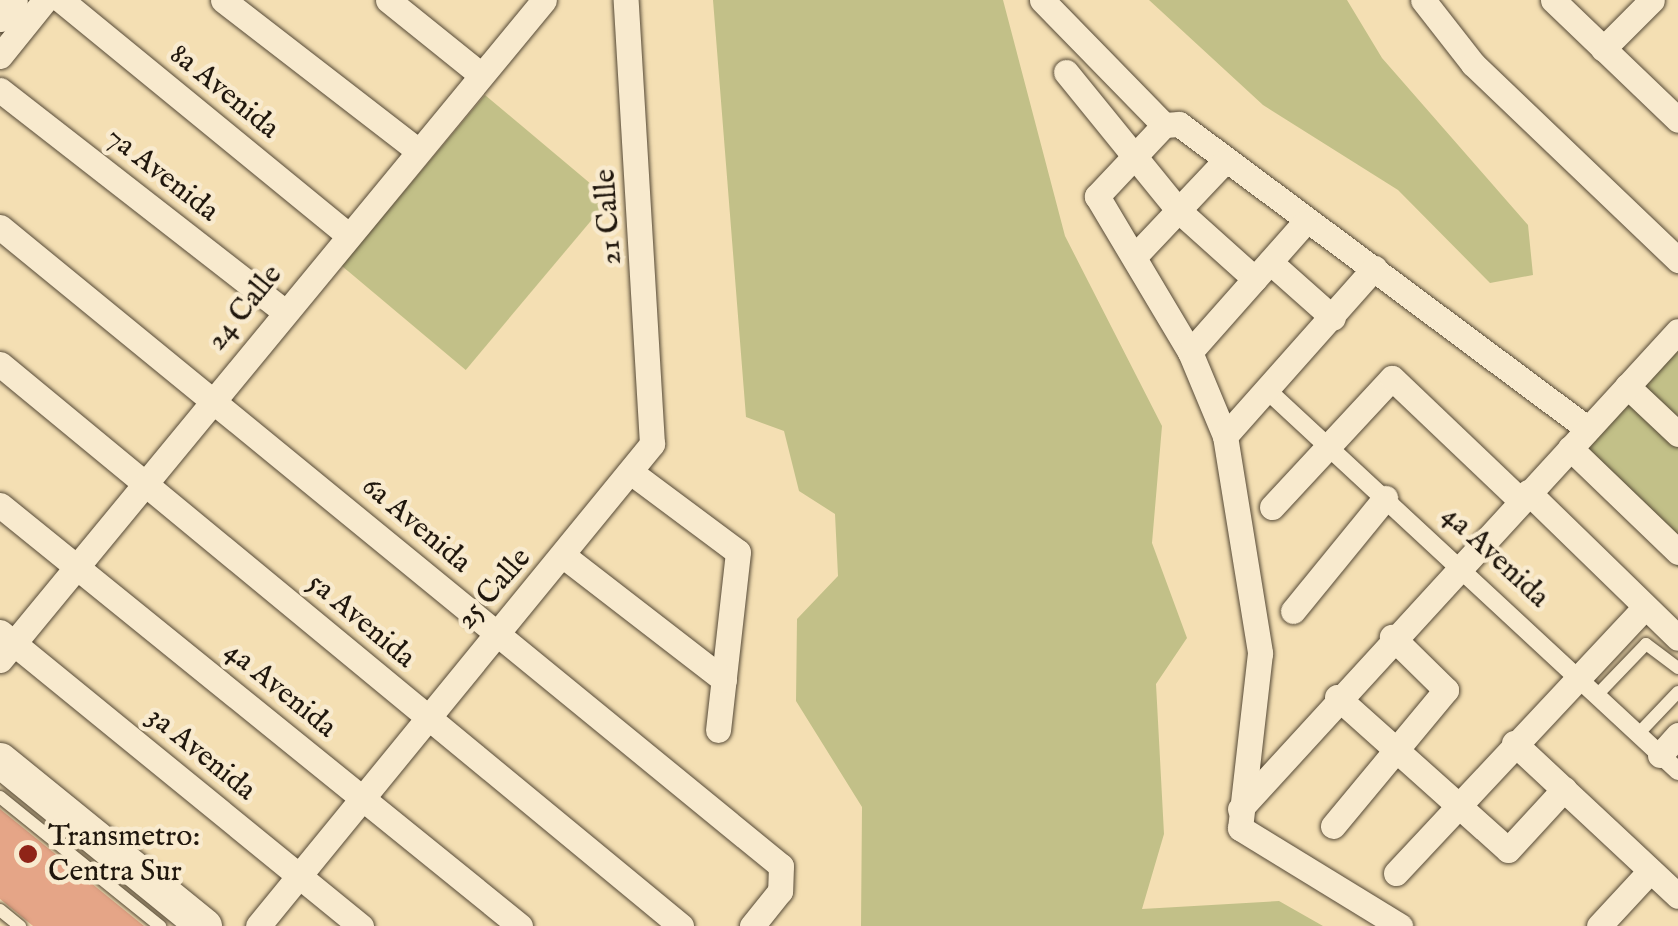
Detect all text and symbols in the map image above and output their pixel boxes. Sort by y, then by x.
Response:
street label: 8a Avenida [162,37,286,147]
street label: 7a Avenida [99,120,225,230]
street label: 21 Calle [588,168,630,266]
street label: 24 Calle [200,258,290,358]
street label: 6a Avenida [354,469,478,581]
street label: 4a Avenida [1434,498,1556,616]
street label: 25 Calle [449,541,539,637]
street label: 5a Avenida [300,565,422,677]
street label: 4a Avenida [217,634,343,746]
street label: 3a Avenida [139,699,263,809]
place label: Transmetro: Centra Sur [48,819,200,890]
marker: Transmetro: Centra Sur [17,843,39,865]

